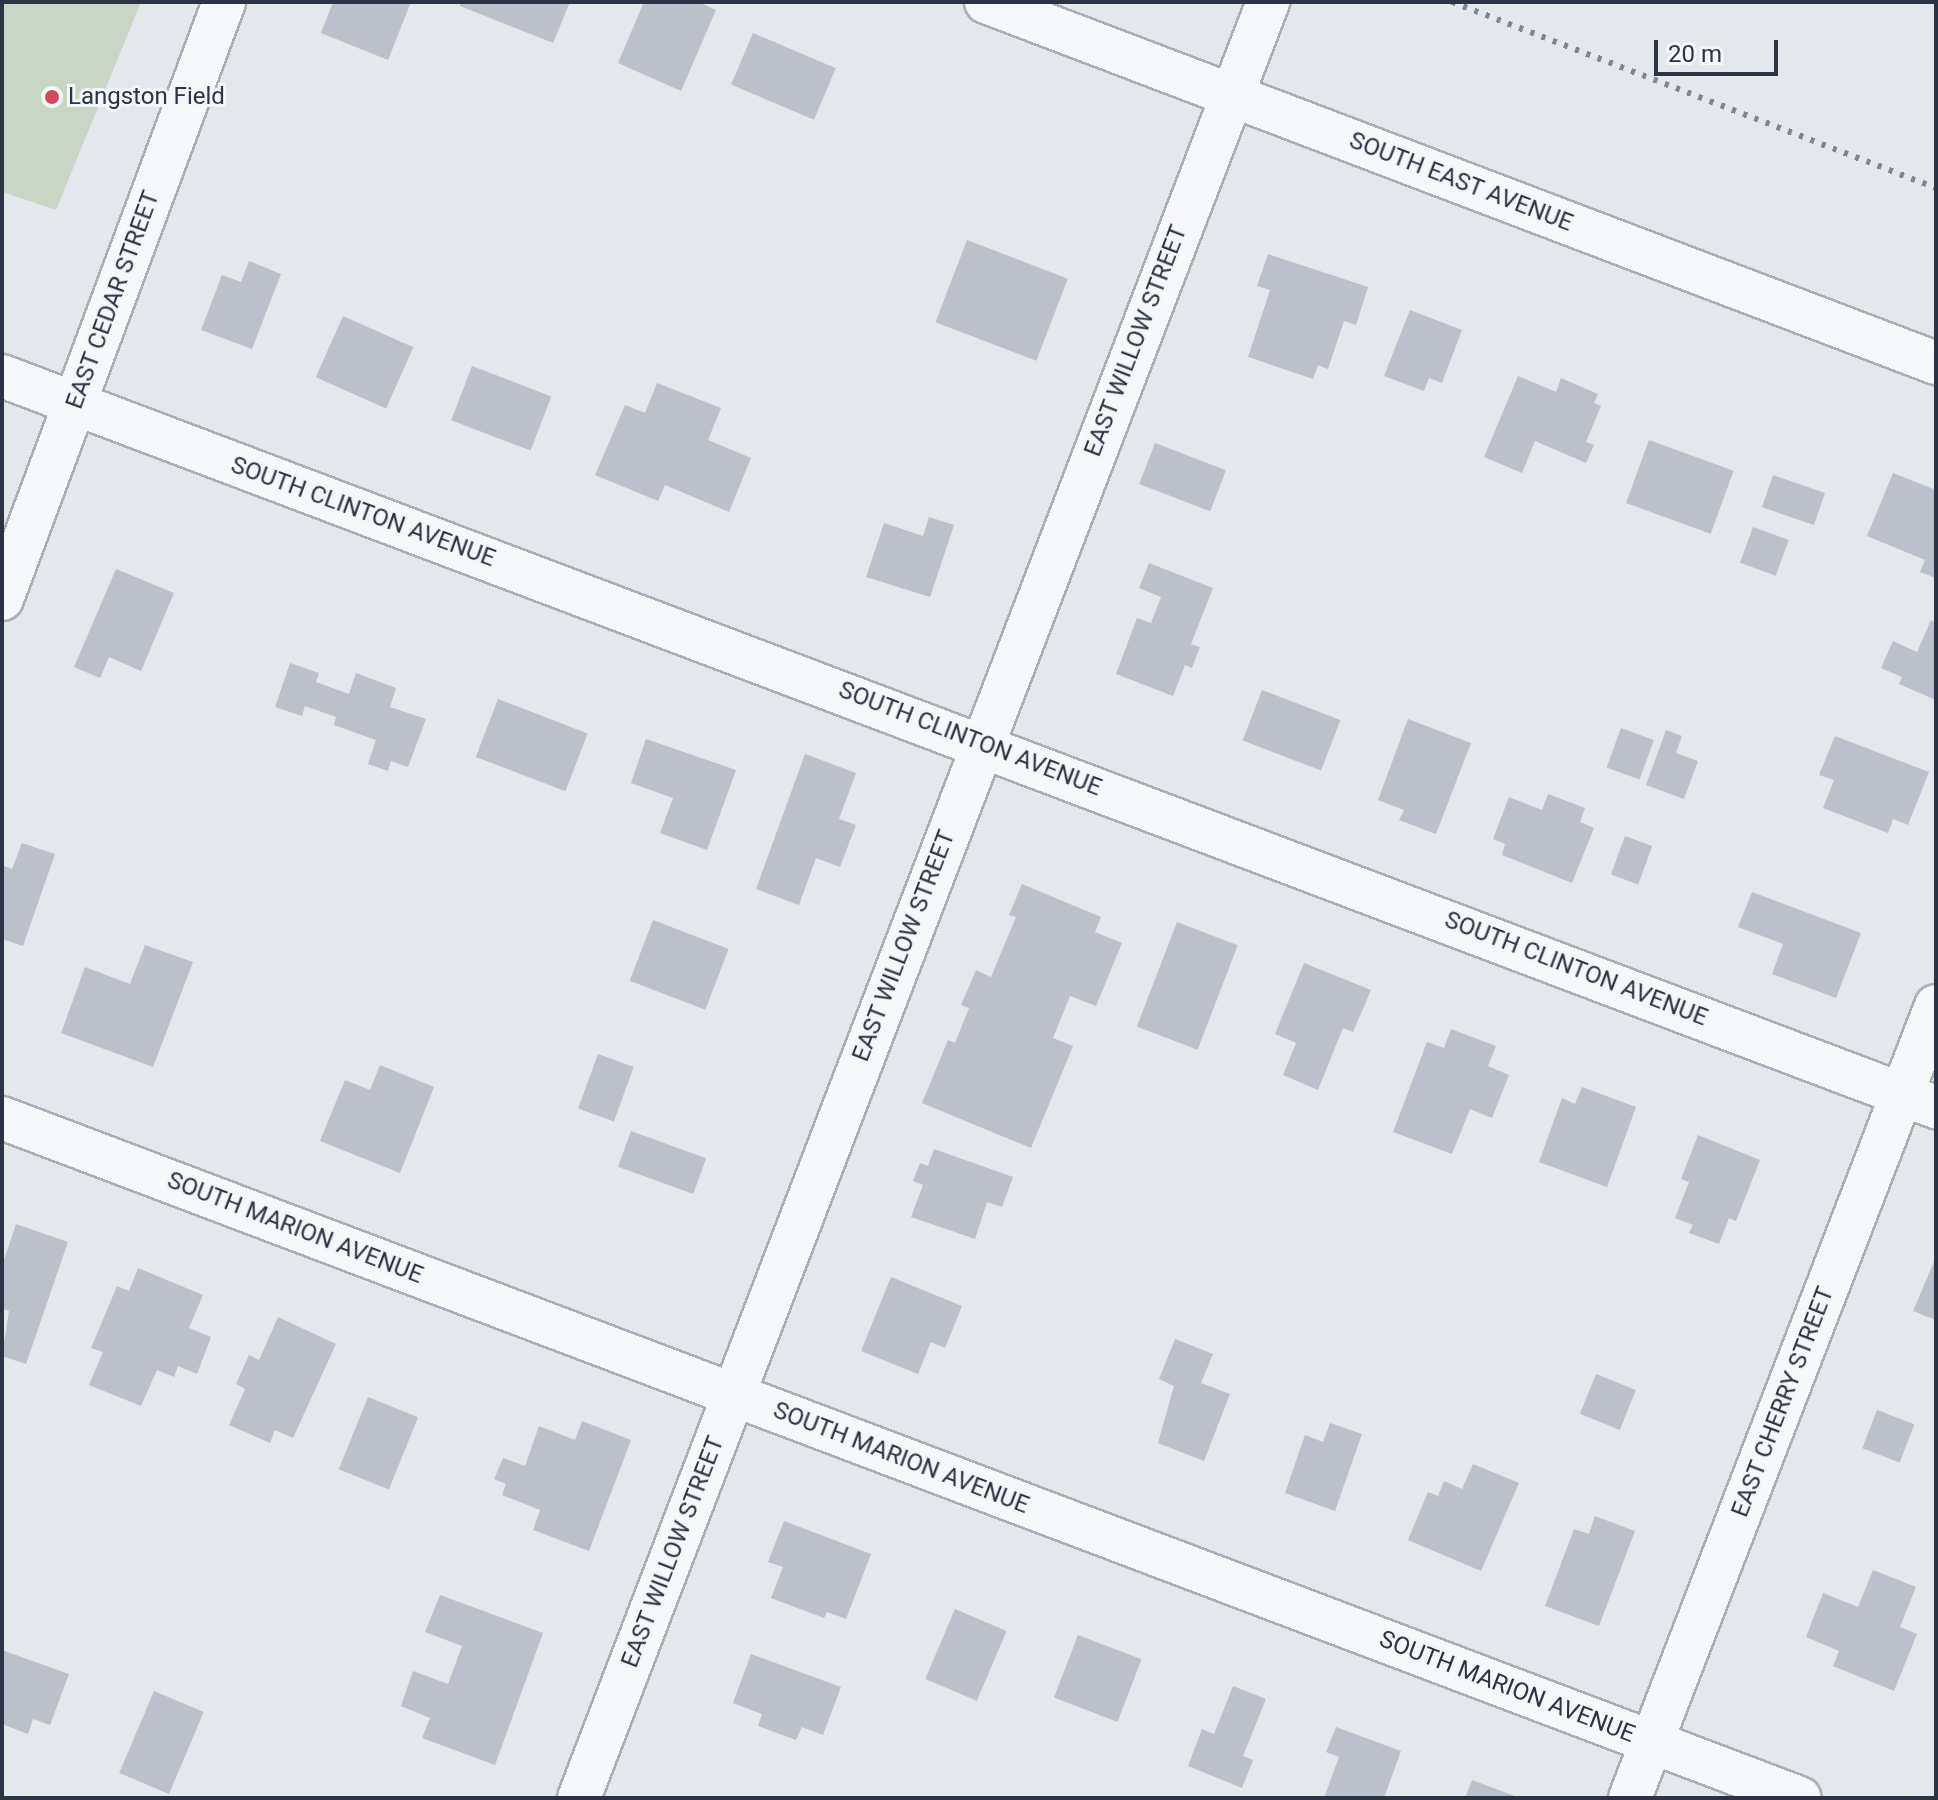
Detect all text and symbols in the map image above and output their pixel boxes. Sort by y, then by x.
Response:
scale bar [1658,24,1782,74]
text: 20 m [1668,40,1722,68]
place label: Langston Field [68,83,225,111]
marker: Langston Field [43,88,61,106]
street label: SOUTH EAST AVENUE [1345,126,1577,238]
street label: EAST CEDAR STREET [60,187,166,413]
street label: EAST WILLOW STREET [1079,221,1193,461]
street label: SOUTH CLINTON AVENUE [227,451,499,573]
street label: SOUTH CLINTON AVENUE [835,676,1105,802]
street label: EAST WILLOW STREET [847,826,961,1066]
street label: SOUTH CLINTON AVENUE [1441,906,1711,1032]
street label: SOUTH MARION AVENUE [163,1166,427,1290]
street label: EAST CHERRY STREET [1726,1283,1840,1521]
street label: SOUTH MARION AVENUE [769,1396,1033,1520]
street label: EAST WILLOW STREET [616,1432,730,1672]
street label: SOUTH MARION AVENUE [1375,1625,1639,1749]

